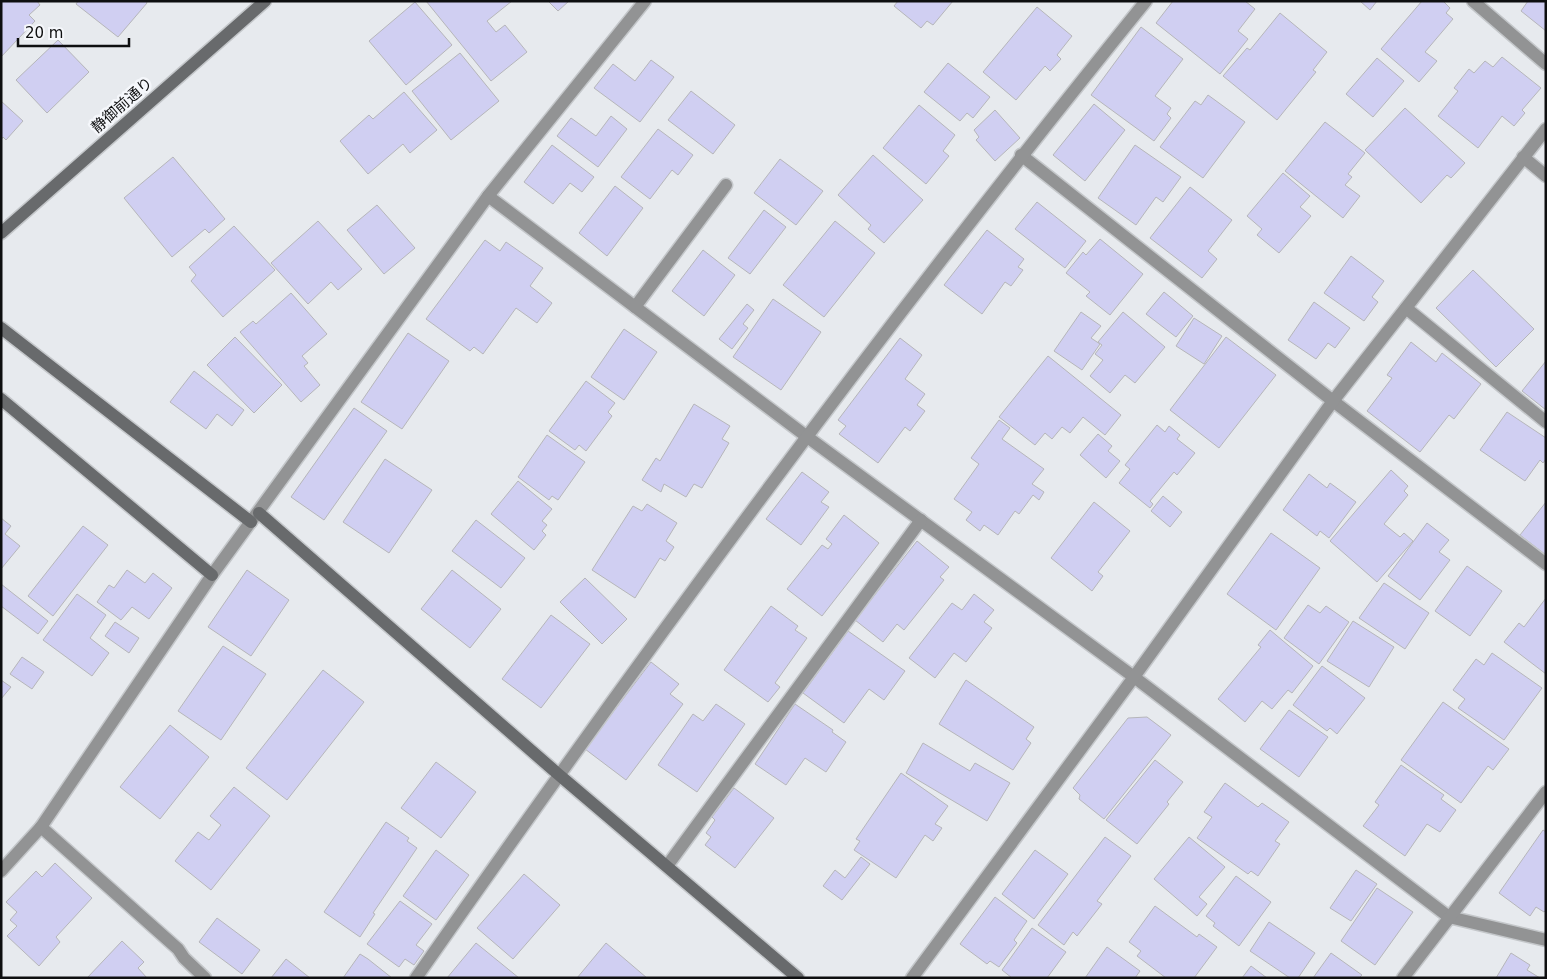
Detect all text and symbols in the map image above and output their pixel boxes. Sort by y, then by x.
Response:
scale bar [18,15,129,47]
text: 20 m [25,24,63,42]
street label: 静御前通り [88,74,156,136]

